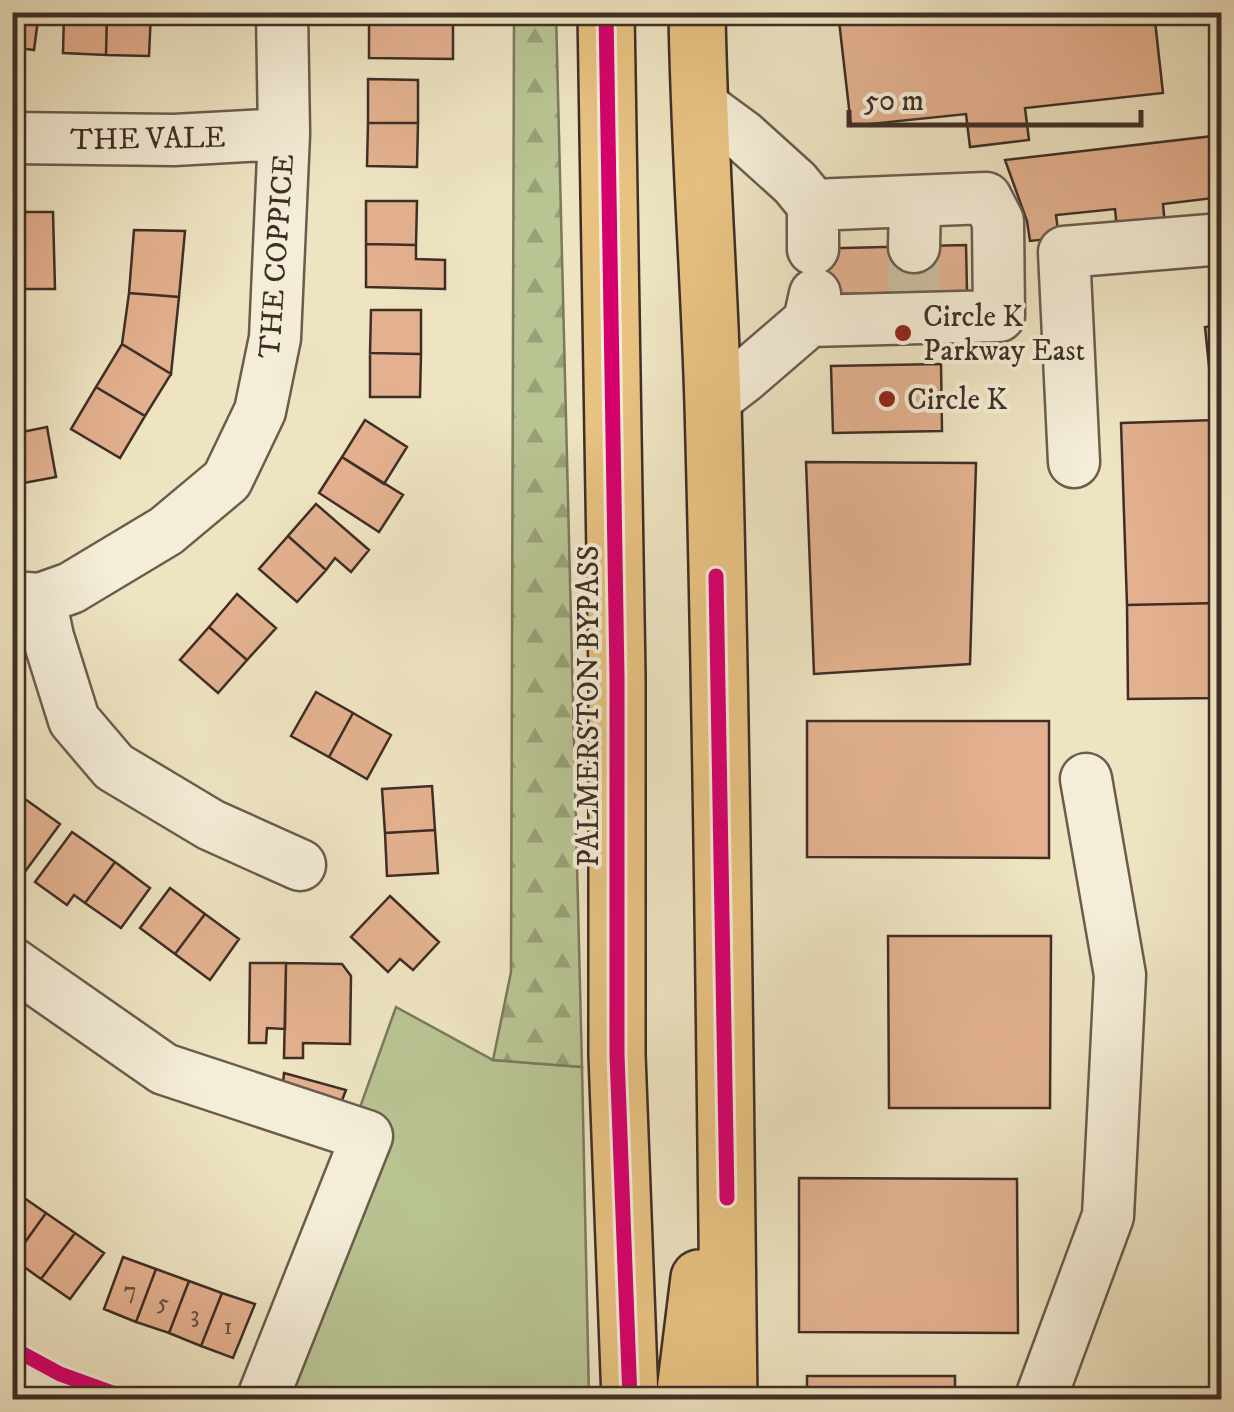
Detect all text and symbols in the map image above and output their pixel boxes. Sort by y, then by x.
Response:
scale bar [849,65,1142,127]
text: 50 m [864,83,924,120]
street label: THE VALE [70,120,226,159]
street label: THE COPPICE [252,153,303,359]
place label: Circle K Parkway East [923,299,1085,370]
marker: Circle K Parkway East [892,322,914,344]
place label: Circle K [907,382,1007,419]
marker: Circle K [876,388,898,410]
street label: PALMERSTON BYPASS [571,545,608,867]
house number: 7 [123,1275,137,1306]
house number: 5 [157,1287,169,1318]
house number: 3 [190,1299,200,1330]
house number: 1 [223,1311,233,1342]

